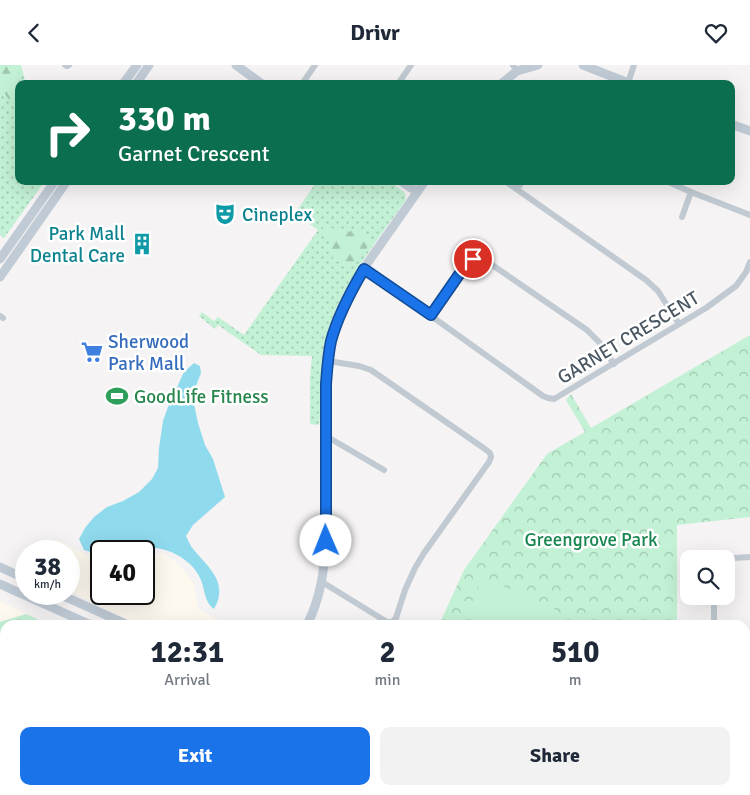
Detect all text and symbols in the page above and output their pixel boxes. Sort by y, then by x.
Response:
icon: back [20,19,48,47]
text: Drivr [350,19,400,46]
icon: heart [702,19,730,47]
text: 330 m [118,97,211,140]
icon: right [35,100,100,165]
text: Garnet Crescent [118,140,270,167]
theatre icon: Cineplex [212,201,238,227]
place label: Cineplex [242,203,312,227]
place label: Park Mall Dental Care [30,222,125,268]
building icon: Park Mall Dental Care [129,231,155,257]
pin [452,238,494,280]
icon: arrive [459,245,487,273]
street label: GARNET CRESCENT [553,286,704,390]
place label: Sherwood Park Mall [108,330,189,376]
supermarket icon: Sherwood Park Mall [79,339,105,365]
sports icon: GoodLife Fitness [104,383,130,409]
place label: GoodLife Fitness [134,385,269,409]
position arrow [299,514,351,566]
park label: Greengrove Park [524,528,658,552]
speed limit sign: 40 [90,540,155,605]
map controls [680,550,735,605]
button: search [680,550,735,605]
text: 38 [34,551,61,582]
text: km/h [34,577,61,592]
text: 12:31 [150,634,224,671]
text: 2 [379,634,396,671]
text: 510 [551,634,599,671]
text: Arrival [164,670,210,690]
text: min [375,670,400,690]
text: m [569,670,582,690]
button: Exit [20,727,370,785]
button: Share [380,727,730,785]

